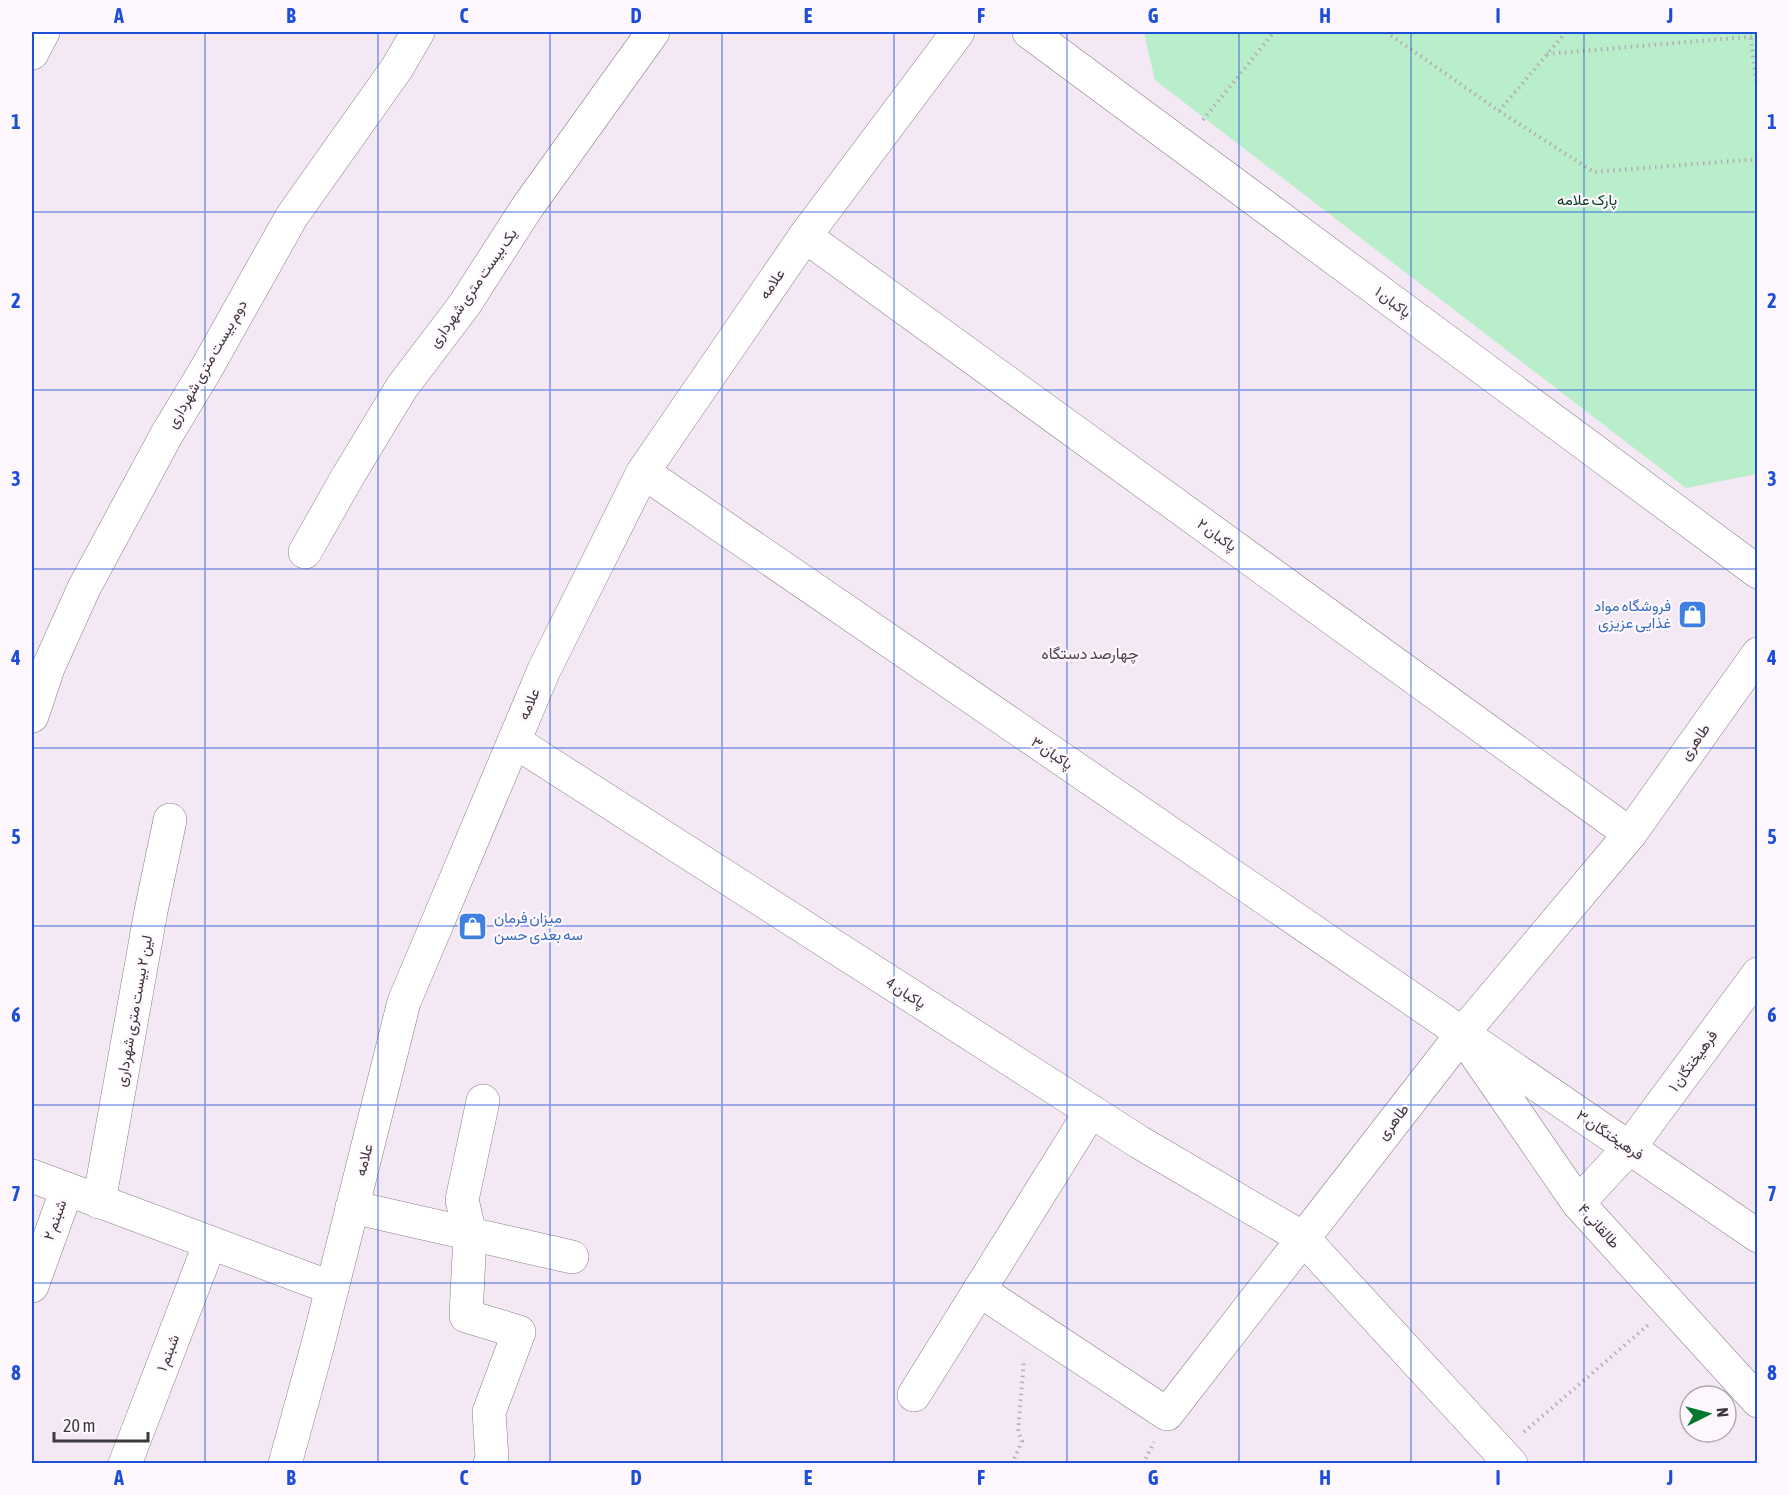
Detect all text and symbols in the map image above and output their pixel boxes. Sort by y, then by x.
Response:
text: A [113,4,124,27]
text: B [286,4,296,27]
text: C [460,4,469,27]
text: D [630,4,642,27]
text: E [804,4,813,27]
text: F [977,4,985,27]
text: G [1148,4,1159,27]
text: H [1319,4,1331,27]
text: I [1495,4,1501,27]
text: J [1666,4,1673,27]
text: 1 [11,110,21,133]
text: 1 [1767,110,1777,133]
park label: پارک علامه [1557,191,1617,210]
street label: یک بیست متری شهرداری [425,225,522,352]
street label: علامه [755,265,788,302]
street label: پاکبان ۱ [1371,282,1415,322]
text: 2 [11,289,21,312]
text: 2 [1767,289,1777,312]
street label: دوم بیست متری شهرداری [163,297,252,432]
text: 3 [11,467,21,490]
text: 3 [1767,467,1777,490]
street label: پاکبان ۲ [1193,515,1240,556]
place label: فروشگاه مواد غذایی عزیزی [1594,597,1671,633]
shop icon: فروشگاه مواد غذایی عزیزی [1676,599,1708,631]
district label: چهارصد دستگاه [1041,644,1139,665]
text: 4 [10,646,21,669]
text: 4 [1766,646,1777,669]
street label: علامه [514,685,543,722]
street label: طاهری [1676,720,1715,764]
street label: پاکبان ۳ [1027,733,1076,774]
text: 5 [11,825,21,848]
text: 5 [1767,825,1777,848]
place label: میزان فرمان سه بعدی حسن [494,909,583,945]
shop icon: میزان فرمان سه بعدی حسن [457,911,489,943]
street label: لین ۲ بیست متری شهرداری [112,934,157,1088]
street label: پاکبان 4 [882,974,929,1013]
text: 6 [11,1003,21,1026]
text: 6 [1767,1003,1777,1026]
street label: فرهیختگان ۱ [1665,1027,1721,1095]
street label: طاهری [1373,1100,1413,1144]
street label: فرهیختگان ۳ [1573,1106,1647,1164]
street label: علامه [351,1142,376,1178]
text: 7 [11,1182,21,1205]
text: 7 [1767,1182,1777,1205]
street label: شبنم ۲ [39,1197,72,1243]
street label: طالقانی ۴ [1573,1200,1624,1253]
street label: شبنم ۱ [153,1332,184,1374]
text: 8 [11,1361,21,1384]
text: 8 [1767,1361,1777,1384]
north arrow [1678,1384,1738,1444]
scale bar [54,1405,148,1443]
text: N [1713,1407,1732,1418]
text: 20 m [63,1415,95,1436]
text: A [113,1466,124,1489]
text: B [286,1466,296,1489]
text: C [460,1466,469,1489]
text: D [630,1466,642,1489]
text: E [804,1466,813,1489]
text: F [977,1466,985,1489]
text: G [1148,1466,1159,1489]
text: H [1319,1466,1331,1489]
text: I [1495,1466,1501,1489]
text: J [1666,1466,1673,1489]

